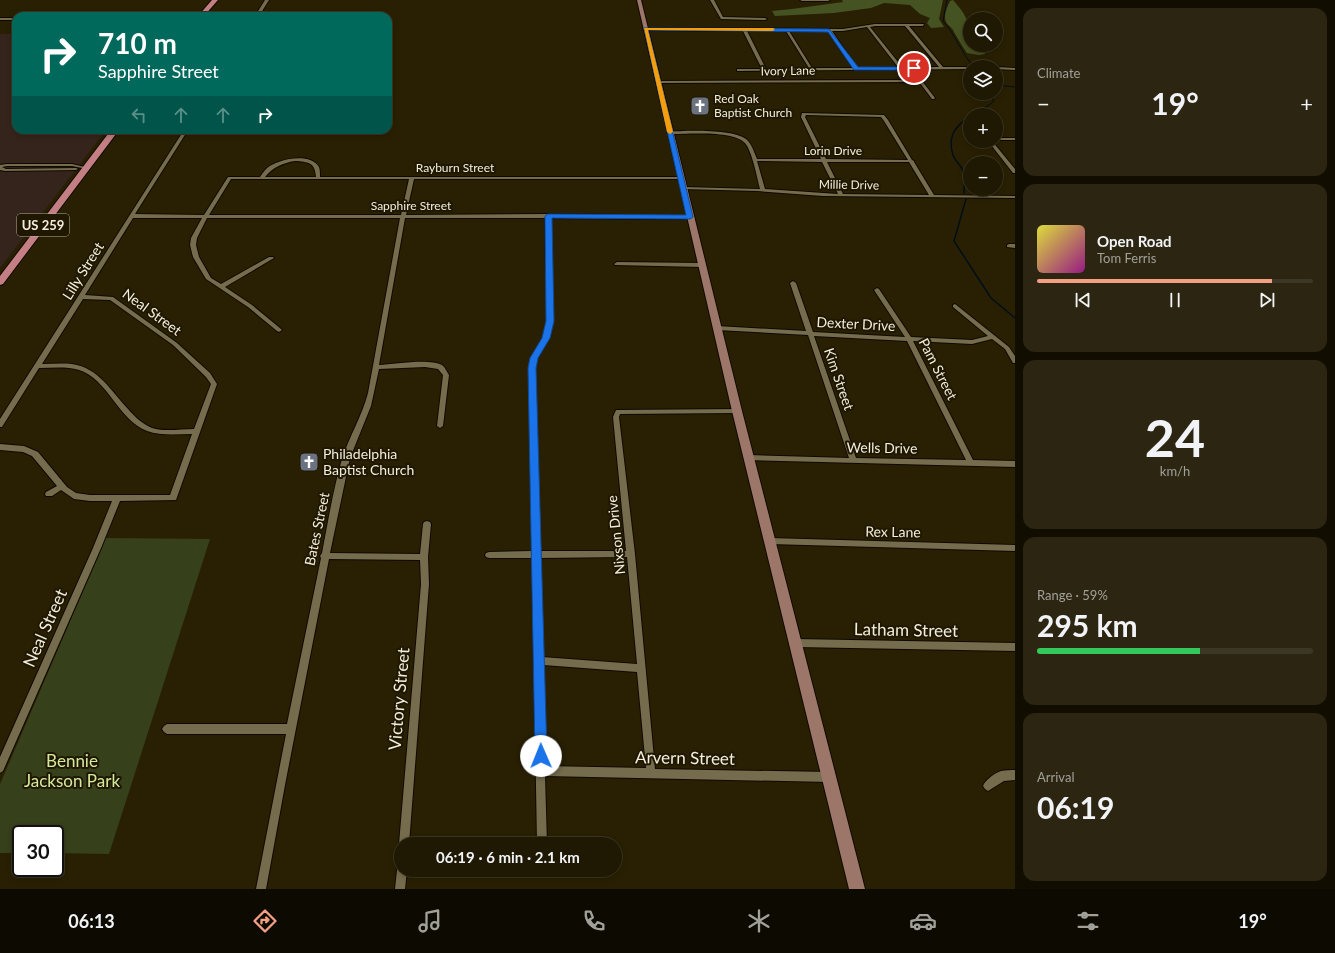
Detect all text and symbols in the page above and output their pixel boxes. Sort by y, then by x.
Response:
map controls [963,12,1003,196]
button: search [963,12,1003,52]
text: 710 m [98,26,177,60]
icon: right [32,28,84,80]
pin [897,51,931,85]
icon: arrive [903,57,925,79]
text: Sapphire Street [98,60,219,82]
button: layers [963,60,1003,100]
street label: Ivory Lane [761,63,815,78]
text: Climate [1037,65,1080,81]
text: 19° [1151,85,1199,121]
text: − [1037,90,1050,117]
text: + [1300,90,1313,117]
place label: Red Oak Baptist Church [714,91,792,120]
church icon: Red Oak Baptist Church [689,95,711,117]
icon: left [128,104,150,126]
icon: ahead [170,104,192,126]
icon: ahead [212,104,234,126]
icon: right [254,104,276,126]
button: + [963,108,1003,148]
street label: Lorin Drive [804,143,862,158]
button: − [963,156,1003,196]
street label: Rayburn Street [416,160,495,175]
street label: Millie Drive [819,176,879,193]
street label: Sapphire Street [371,198,452,213]
road number: US 259 [17,214,69,236]
text: Open Road [1097,232,1172,250]
street label: Lilly Street [58,239,107,303]
text: Tom Ferris [1097,250,1156,266]
street label: Neal Street [120,285,185,339]
icon: previous [1072,289,1094,311]
icon: pause [1164,289,1186,311]
icon: next [1256,289,1278,311]
street label: Dexter Drive [816,313,896,334]
street label: Pam Street [916,335,961,403]
street label: Kim Street [821,346,858,412]
text: 24 [1145,406,1205,468]
street label: Wells Drive [846,438,918,457]
place label: Philadelphia Baptist Church [323,445,414,478]
church icon: Philadelphia Baptist Church [298,451,320,473]
text: km/h [1160,463,1190,479]
street label: Bates Street [300,491,333,567]
street label: Nixson Drive [603,495,628,576]
street label: Rex Lane [865,523,921,540]
street label: Neal Street [18,585,71,670]
text: Range · 59% [1037,587,1108,603]
text: 295 km [1037,607,1138,643]
street label: Latham Street [854,618,958,641]
street label: Victory Street [384,647,413,751]
position arrow [520,735,562,777]
street label: Arvern Street [635,746,735,769]
park label: Bennie Jackson Park [24,750,120,791]
text: Arrival [1037,769,1074,785]
text: 06:19 [1037,789,1114,825]
speed limit sign: 30 [12,825,64,877]
text: 06:19 · 6 min · 2.1 km [436,848,580,866]
icon: directions [251,907,279,935]
icon: music [416,907,444,935]
icon: phone [580,907,608,935]
icon: climate [745,907,773,935]
icon: car [909,907,937,935]
icon: filters [1074,907,1102,935]
text: 06:13 [68,910,115,932]
text: 19° [1238,910,1267,932]

